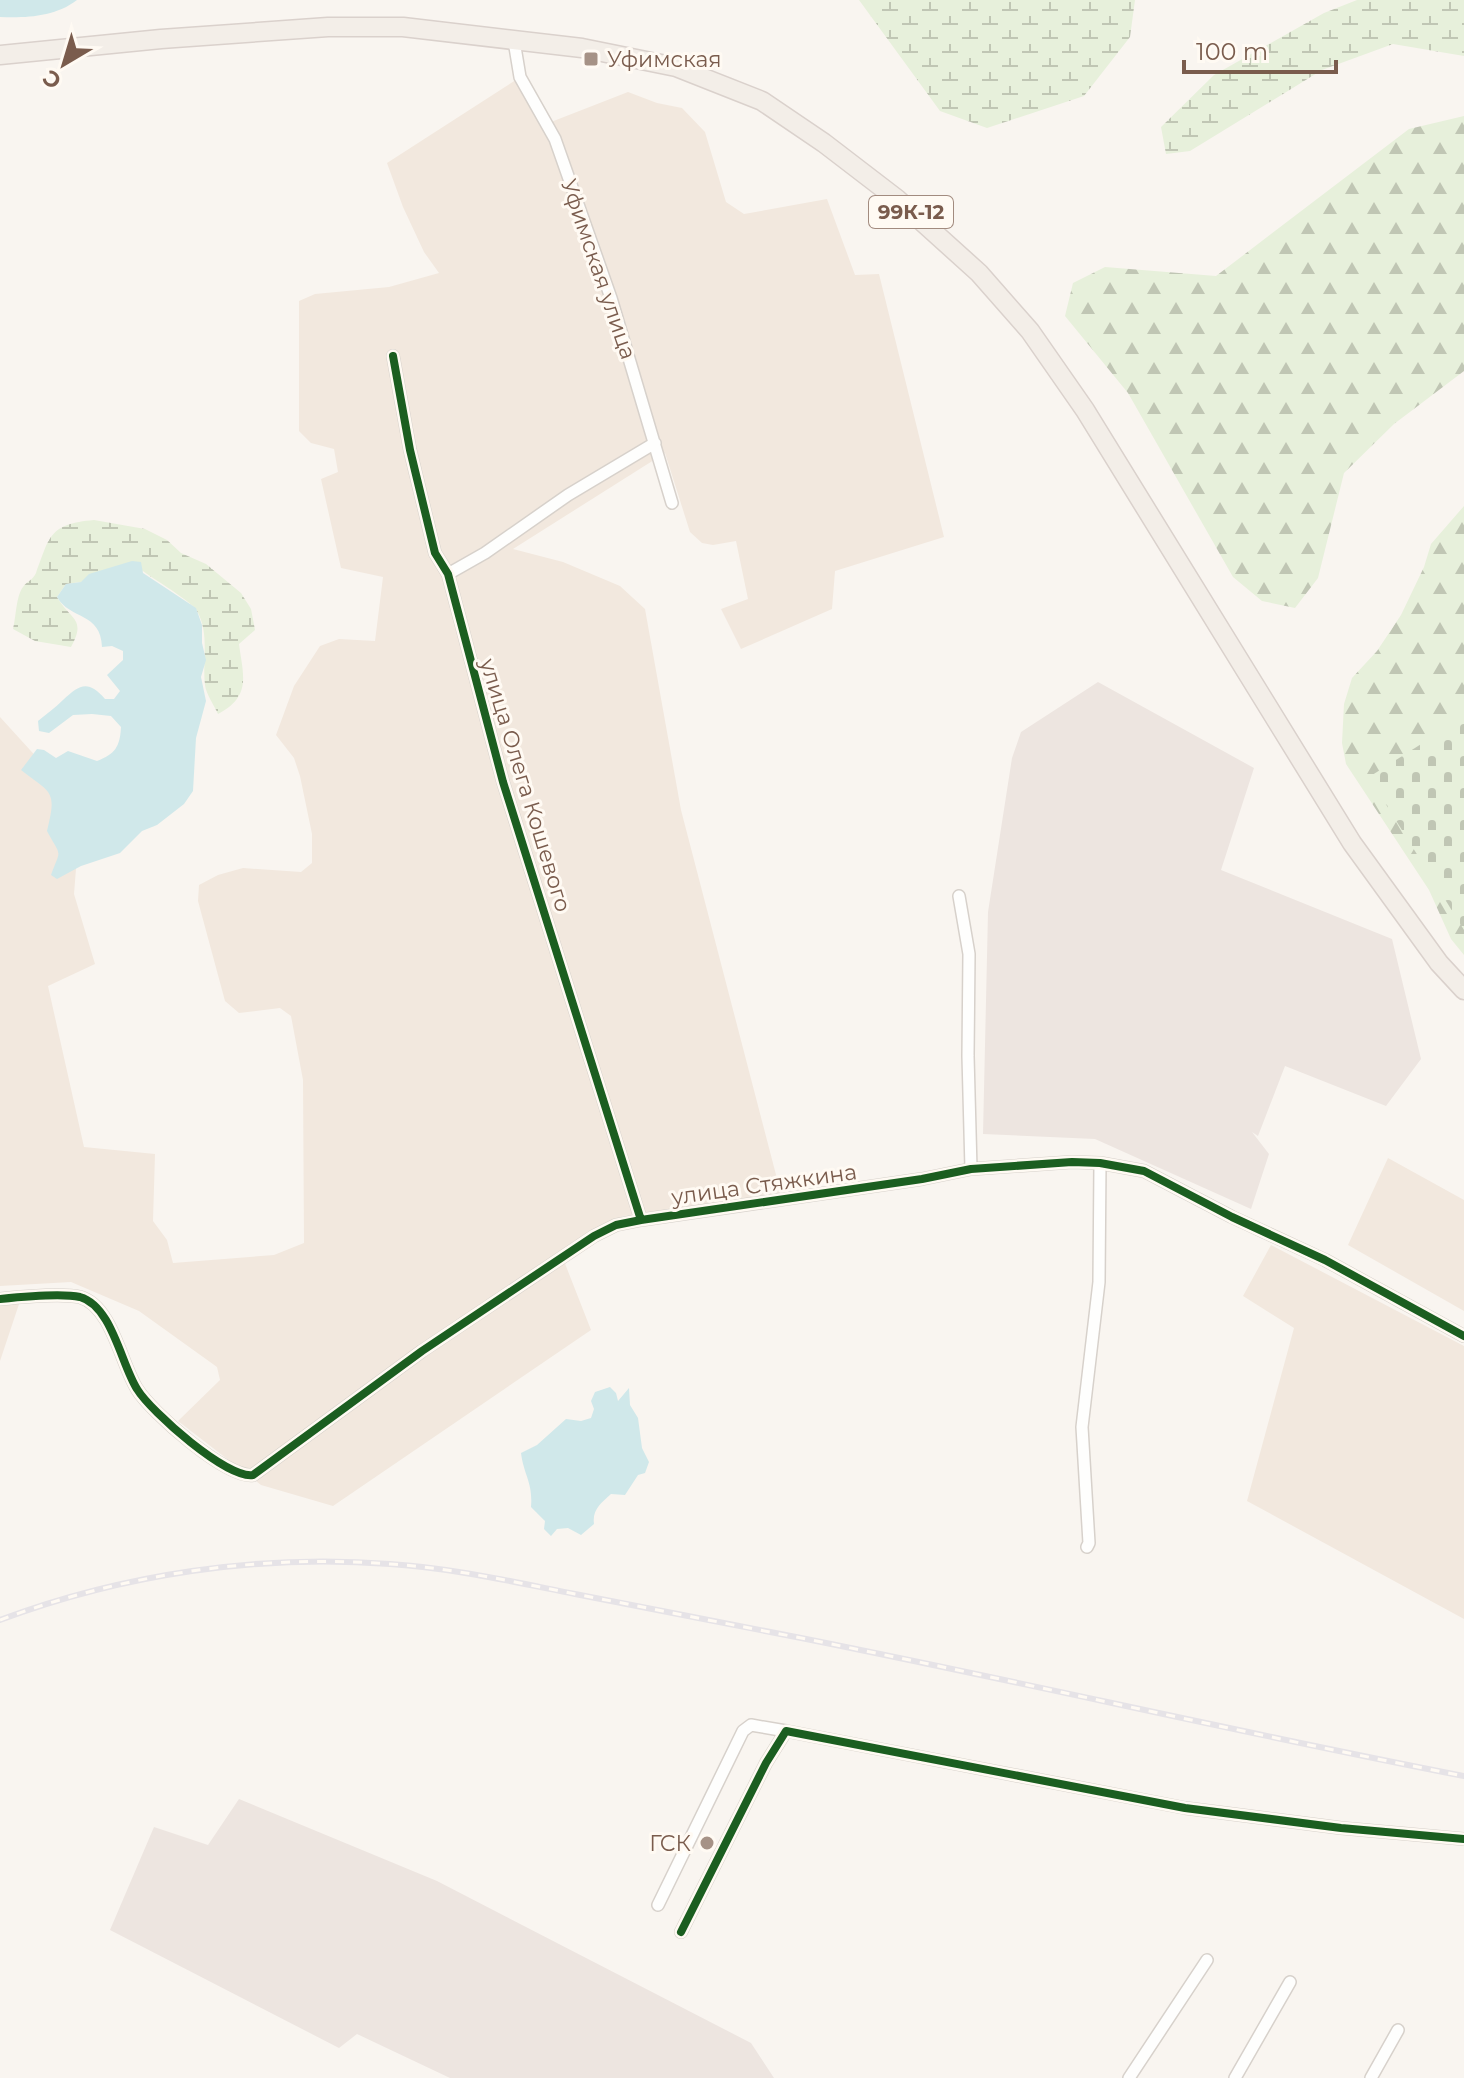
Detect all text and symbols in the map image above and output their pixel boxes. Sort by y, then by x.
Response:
north arrow [24,24,104,104]
scale bar [1184,24,1336,74]
text: 100 m [1196,37,1268,66]
place label: Уфимская [607,46,722,73]
marker: Уфимская [582,50,600,68]
text: С [37,64,67,95]
street label: Уфимская улица [555,175,642,363]
road number: 99К-12 [869,196,953,228]
street label: улица Олега Кошевого [474,654,577,915]
street label: улица Стяжкина [669,1158,859,1211]
place label: ГСК [649,1830,691,1857]
marker: ГСК [698,1834,716,1852]

